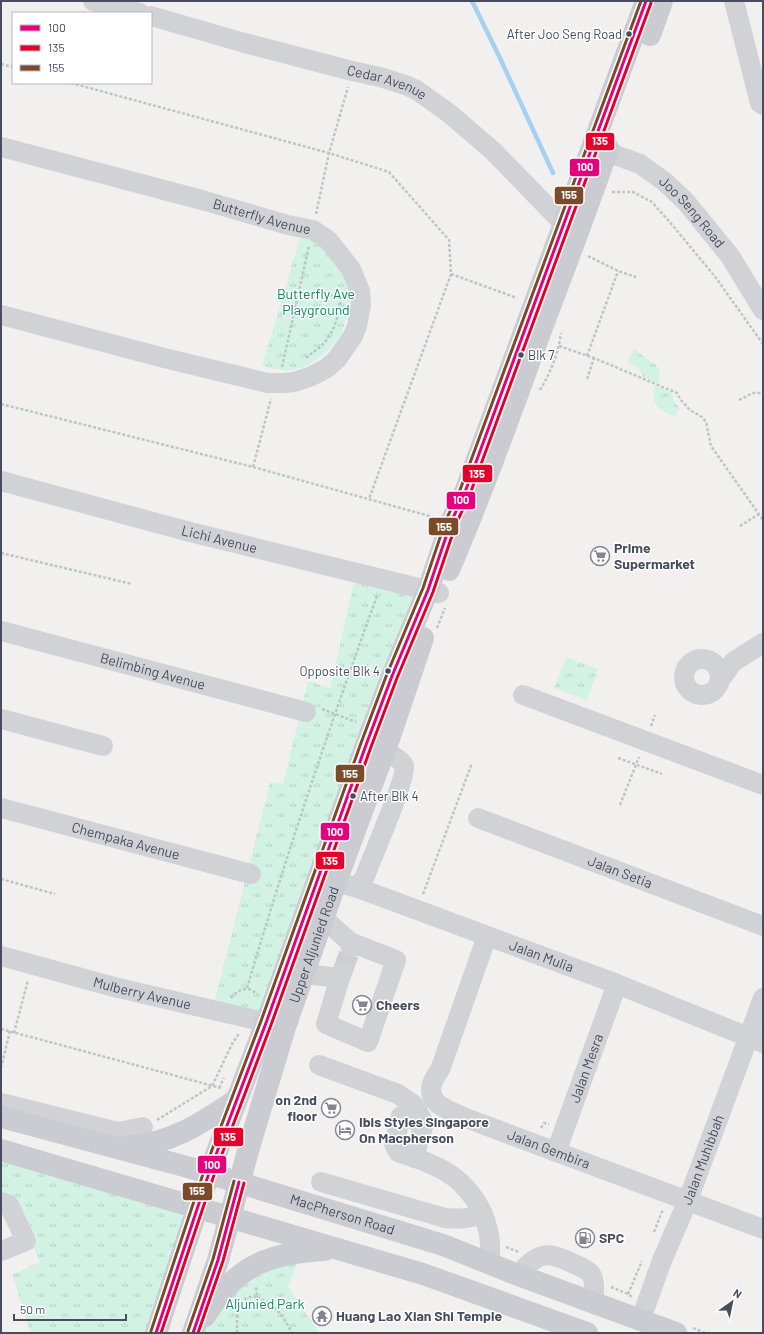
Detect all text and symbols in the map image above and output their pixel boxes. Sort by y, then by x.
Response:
legend [12,12,152,84]
text: 100 [48,20,66,34]
place label: After Joo Seng Road [507,26,622,42]
marker: After Joo Seng Road [624,29,634,39]
text: 135 [48,40,65,54]
text: 155 [48,60,65,74]
street label: Cedar Avenue [345,61,431,103]
line badge: 135 [585,132,615,151]
text: 135 [592,134,608,147]
line badge: 100 [569,158,600,177]
text: 100 [577,160,593,173]
street label: Joo Seng Road [656,172,729,251]
line badge: 155 [554,186,584,205]
text: 155 [561,188,577,201]
street label: Butterfly Avenue [211,195,312,237]
park label: Butterfly Ave Playground [277,285,355,318]
place label: Blk 7 [528,347,554,363]
marker: Blk 7 [516,350,526,360]
line badge: 135 [462,464,493,483]
text: 135 [469,467,485,480]
line badge: 100 [446,491,476,510]
text: 100 [453,493,469,506]
line badge: 155 [428,517,459,536]
text: 155 [436,520,452,533]
street label: Lichi Avenue [180,521,259,556]
place label: Prime Supermarket [614,539,695,572]
supermarket icon: Prime Supermarket [589,545,611,567]
street label: Belimbing Avenue [98,649,207,693]
place label: Opposite Blk 4 [300,663,380,679]
marker: Opposite Blk 4 [383,666,393,676]
line badge: 155 [335,764,365,783]
text: 155 [342,767,358,780]
place label: After Blk 4 [360,788,419,804]
marker: After Blk 4 [348,791,358,801]
street label: Chempaka Avenue [70,818,182,863]
line badge: 100 [320,822,350,841]
text: 100 [327,825,343,838]
line badge: 135 [315,851,345,870]
street label: Jalan Setia [586,852,655,891]
text: 135 [322,854,338,867]
street label: Upper Aljunied Road [285,884,342,1005]
street label: Jalan Mulia [507,936,576,975]
street label: Mulberry Avenue [91,973,193,1013]
supermarket icon: Cheers [351,994,373,1016]
place label: Cheers [376,996,420,1013]
street label: Jalan Mesra [566,1031,606,1105]
place label: on 2nd floor [275,1091,318,1124]
supermarket icon: on 2nd floor [320,1097,342,1119]
street label: Jalan Muhibbah [678,1112,727,1207]
place label: Ibis Styles Singapore On Macpherson [359,1113,489,1146]
hotel icon: Ibis Styles Singapore On Macpherson [334,1119,356,1141]
street label: Jalan Gembira [505,1125,593,1172]
line badge: 135 [213,1127,244,1147]
text: 135 [220,1130,236,1143]
line badge: 100 [197,1155,227,1174]
text: 100 [204,1158,220,1171]
line badge: 155 [182,1182,213,1201]
text: 155 [189,1184,205,1197]
street label: MacPherson Road [288,1190,397,1238]
fuel station icon: SPC [574,1227,596,1249]
place label: SPC [599,1229,624,1246]
north arrow [712,1282,752,1322]
text: N [731,1286,744,1301]
park label: Aljunied Park [225,1295,305,1312]
scale bar [14,1296,126,1322]
text: 50 m [20,1302,45,1316]
temple icon: Huang Lao Xian Shi Temple [311,1305,333,1327]
place label: Huang Lao Xian Shi Temple [336,1307,502,1324]

